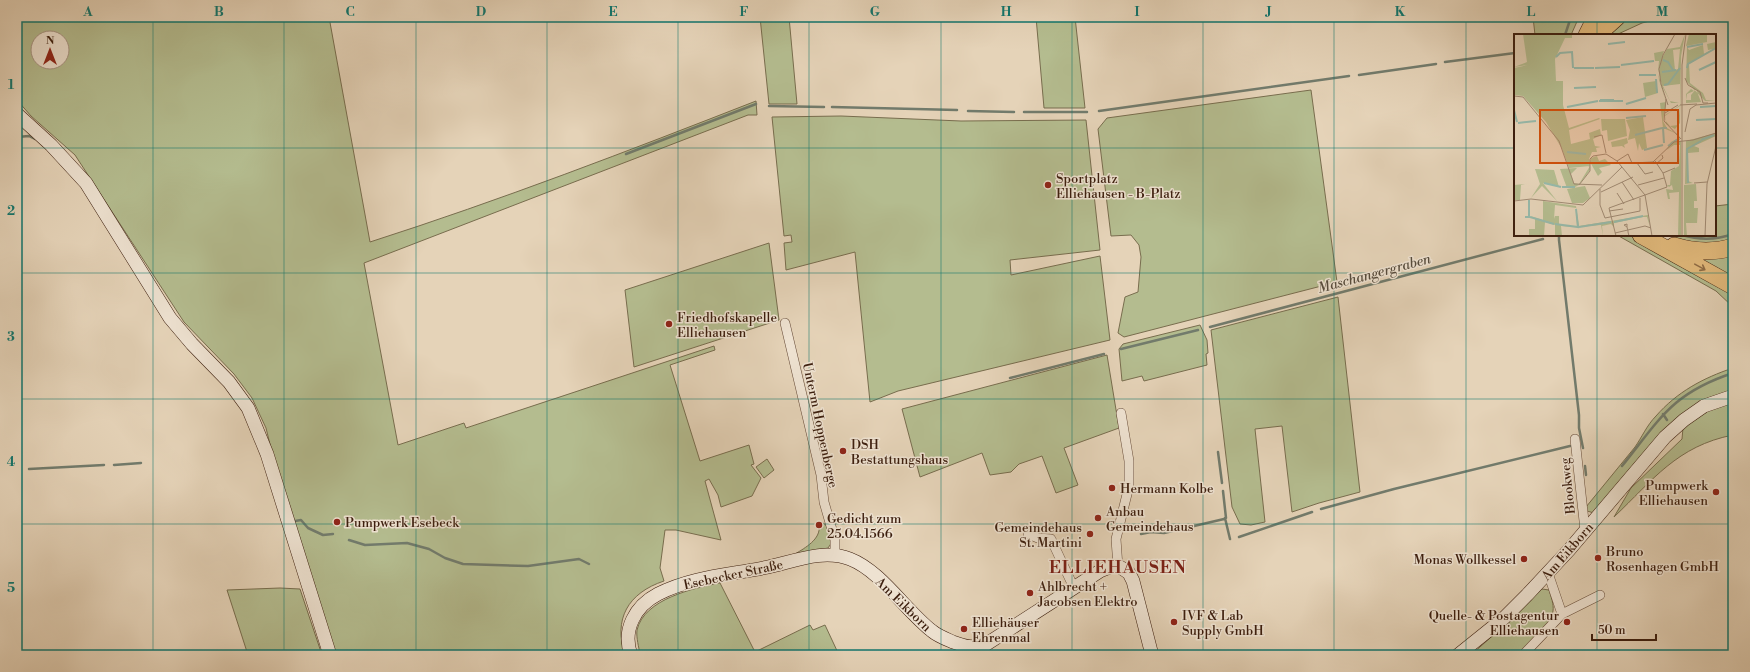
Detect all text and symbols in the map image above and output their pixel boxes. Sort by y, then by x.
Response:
text: A [82,4,93,20]
text: B [214,4,224,20]
text: C [345,4,355,20]
text: D [476,4,486,20]
text: E [608,4,618,20]
text: F [739,4,749,20]
text: G [870,4,881,20]
text: H [1001,4,1012,20]
text: I [1134,4,1140,20]
text: J [1264,4,1272,20]
text: K [1395,4,1406,20]
text: L [1527,4,1536,20]
text: M [1656,4,1668,20]
north arrow [30,30,70,70]
text: N [46,34,55,48]
inset map [1514,34,1716,236]
text: 1 [8,77,15,93]
place label: Sportplatz Elliehausen - B-Platz [1056,171,1181,202]
marker: Sportplatz Elliehausen - B-Platz [1043,180,1053,190]
text: 2 [7,203,15,219]
water label: Maschangergraben [1316,250,1433,298]
one-way arrow [1694,263,1706,271]
place label: Friedhofskapelle Elliehausen [677,310,777,341]
marker: Friedhofskapelle Elliehausen [664,319,674,329]
text: 3 [7,329,15,345]
street label: Unterm Hoppenberge [799,361,841,490]
place label: DSH Bestattungshaus [850,437,948,468]
marker: DSH Bestattungshaus [838,446,848,456]
text: 4 [7,454,16,470]
street label: Blookweg [1557,457,1579,516]
place label: Pumpwerk Elliehausen [1639,478,1709,509]
place label: Hermann Kolbe [1120,481,1214,497]
marker: Hermann Kolbe [1107,483,1117,493]
marker: Pumpwerk Elliehausen [1711,487,1721,497]
place label: Anbau Gemeindehaus [1105,504,1194,535]
place label: Gedicht zum 25.04.1566 [827,511,902,542]
marker: Anbau Gemeindehaus [1093,513,1103,523]
place label: Pumpwerk Esebeck [345,515,460,531]
marker: Pumpwerk Esebeck [332,517,342,527]
street label: Am Eikborn [1538,519,1597,585]
marker: Gedicht zum 25.04.1566 [814,520,824,530]
place label: Gemeindehaus St. Martini [994,520,1082,551]
marker: Gemeindehaus St. Martini [1085,529,1095,539]
place label: Bruno Rosenhagen GmbH [1605,544,1719,575]
place label: Monas Wollkessel [1414,552,1516,568]
marker: Bruno Rosenhagen GmbH [1593,553,1603,563]
marker: Monas Wollkessel [1519,554,1529,564]
street label: Esebecker Straße [682,557,785,593]
district label: ELLIEHAUSEN [1049,557,1187,579]
street label: Am Eikborn [871,573,935,635]
place label: Ahlbrecht + Jacobsen Elektro [1037,579,1138,610]
text: 5 [7,580,15,596]
marker: Ahlbrecht + Jacobsen Elektro [1025,588,1035,598]
place label: IVF & Lab Supply GmbH [1182,608,1264,639]
place label: Quelle- & Postagentur Elliehausen [1429,608,1559,639]
place label: Elliehäuser Ehrenmal [972,615,1040,646]
scale bar [1592,616,1656,642]
marker: IVF & Lab Supply GmbH [1169,617,1179,627]
marker: Quelle- & Postagentur Elliehausen [1562,617,1572,627]
text: 50 m [1598,623,1626,638]
marker: Elliehäuser Ehrenmal [959,624,969,634]

